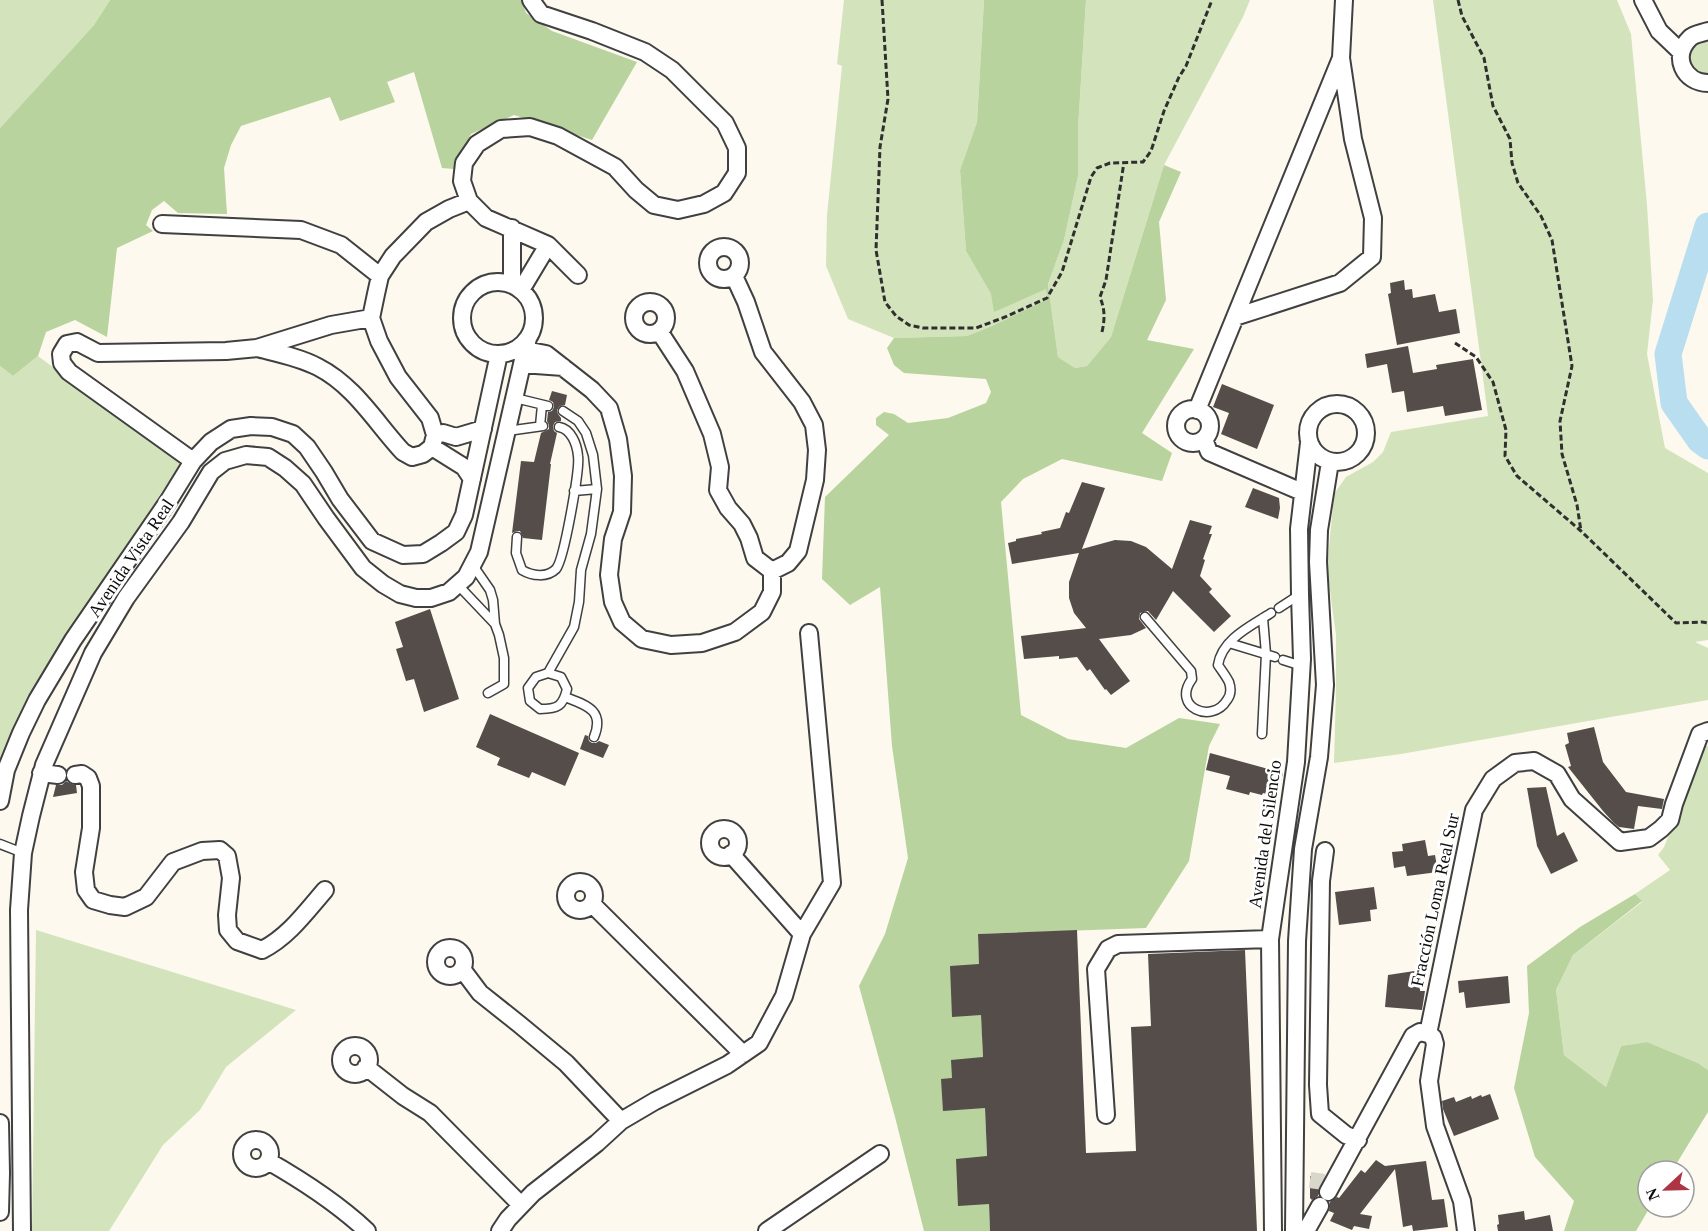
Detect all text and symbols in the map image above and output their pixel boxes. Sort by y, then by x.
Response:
street label: Avenida Vista Real [84,495,178,621]
street label: Avenida del Silencio [1245,759,1285,909]
street label: Fracción Loma Real Sur [1407,812,1463,988]
north arrow [1636,1159,1696,1219]
text: N [1642,1185,1663,1203]

